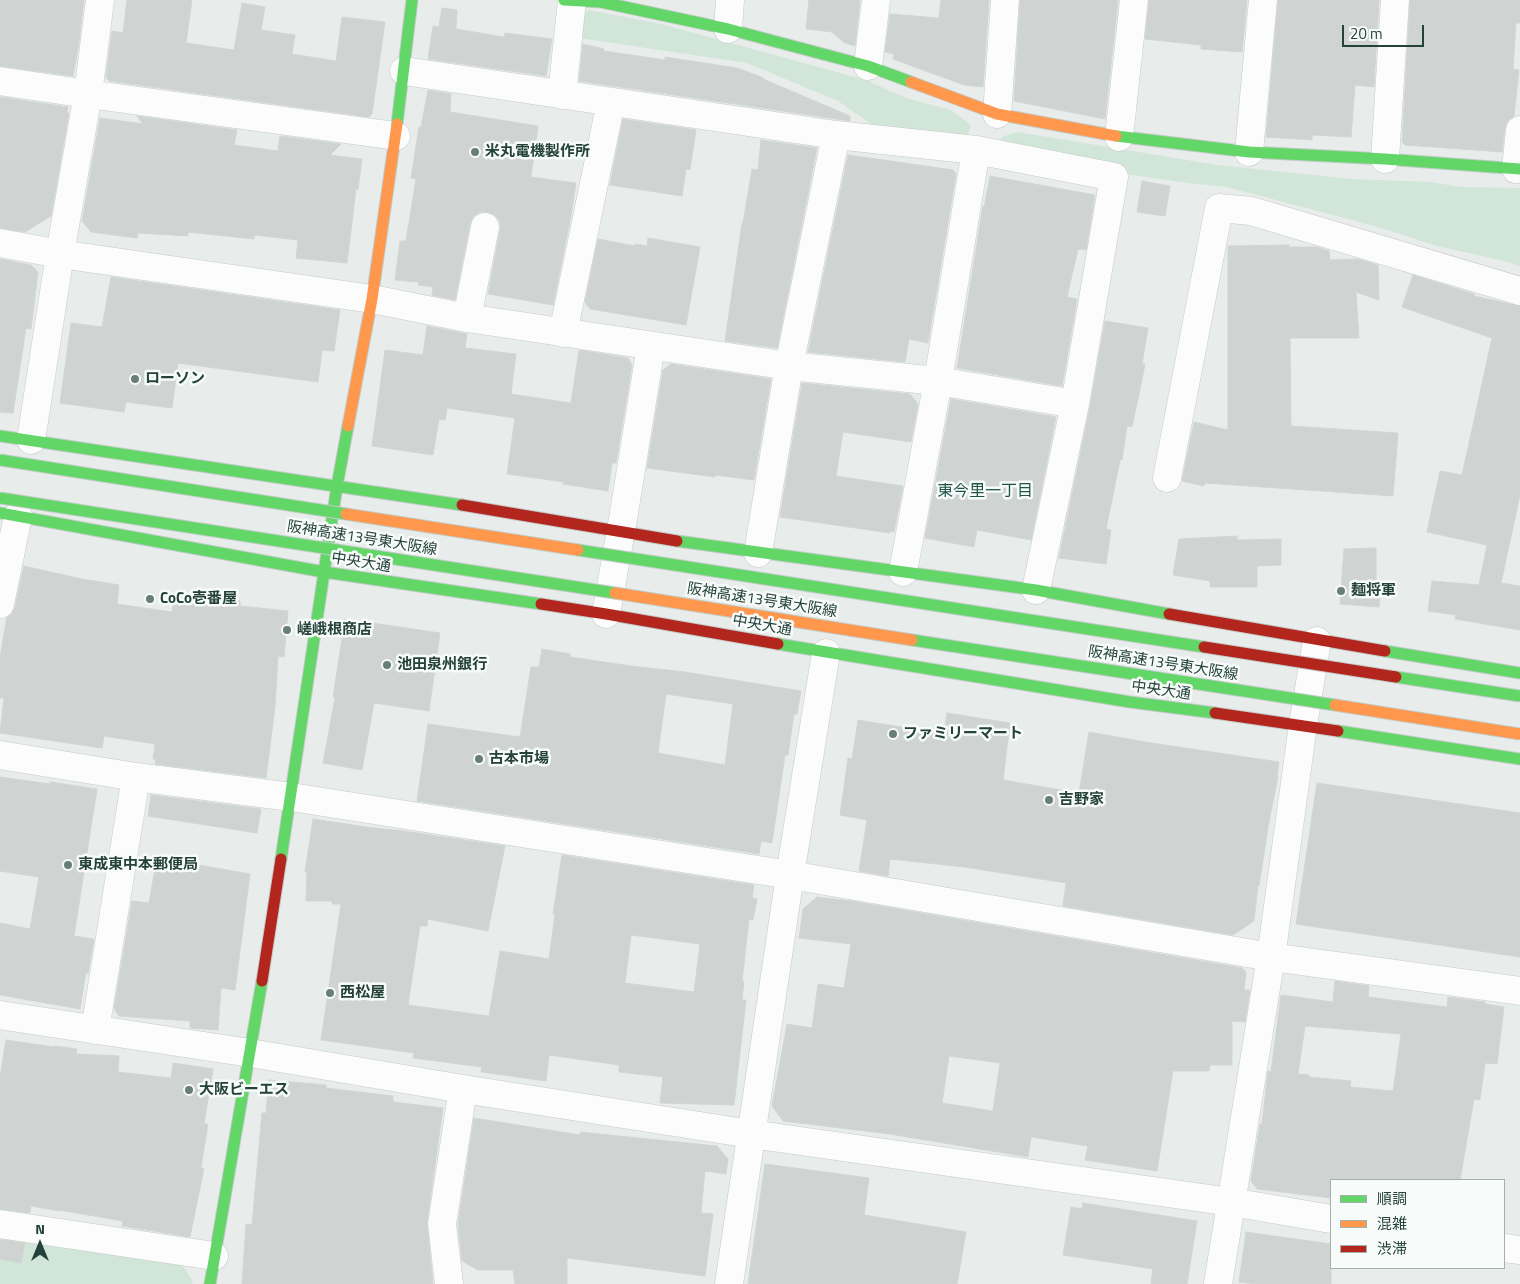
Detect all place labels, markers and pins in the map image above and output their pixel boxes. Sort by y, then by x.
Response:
place label: 米丸電機製作所 [485,143,590,161]
marker: 米丸電機製作所 [469,146,481,158]
place label: ローソン [145,370,205,388]
marker: ローソン [129,373,141,385]
place label: 麺将軍 [1351,582,1396,600]
marker: 麺将軍 [1335,585,1347,597]
place label: CoCo壱番屋 [160,590,237,608]
marker: CoCo壱番屋 [144,593,156,605]
place label: 嵯峨根商店 [297,621,372,639]
marker: 嵯峨根商店 [281,624,293,636]
place label: 池田泉州銀行 [397,656,487,674]
marker: 池田泉州銀行 [381,659,393,671]
place label: ファミリーマート [903,725,1023,743]
marker: ファミリーマート [887,728,899,740]
place label: 古本市場 [489,750,549,768]
marker: 古本市場 [473,753,485,765]
place label: 吉野家 [1059,791,1104,809]
marker: 吉野家 [1043,794,1055,806]
place label: 東成東中本郵便局 [78,856,198,874]
marker: 東成東中本郵便局 [62,859,74,871]
place label: 西松屋 [340,984,385,1002]
marker: 西松屋 [324,987,336,999]
place label: 大阪ビーエス [199,1081,289,1099]
marker: 大阪ビーエス [183,1084,195,1096]

